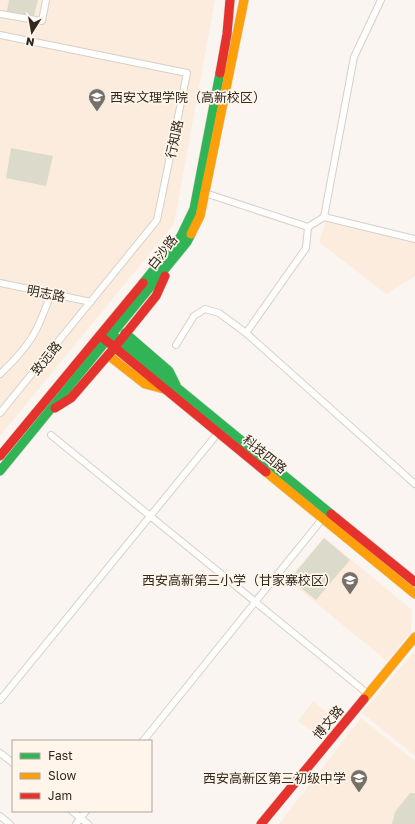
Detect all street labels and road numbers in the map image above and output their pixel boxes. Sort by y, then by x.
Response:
street label: 行知路 [162,118,186,160]
street label: 白沙路 [144,232,180,272]
street label: 明志路 [25,281,67,305]
street label: 致远路 [28,338,64,378]
street label: 科技四路 [240,431,290,477]
street label: 博文路 [309,702,347,742]

